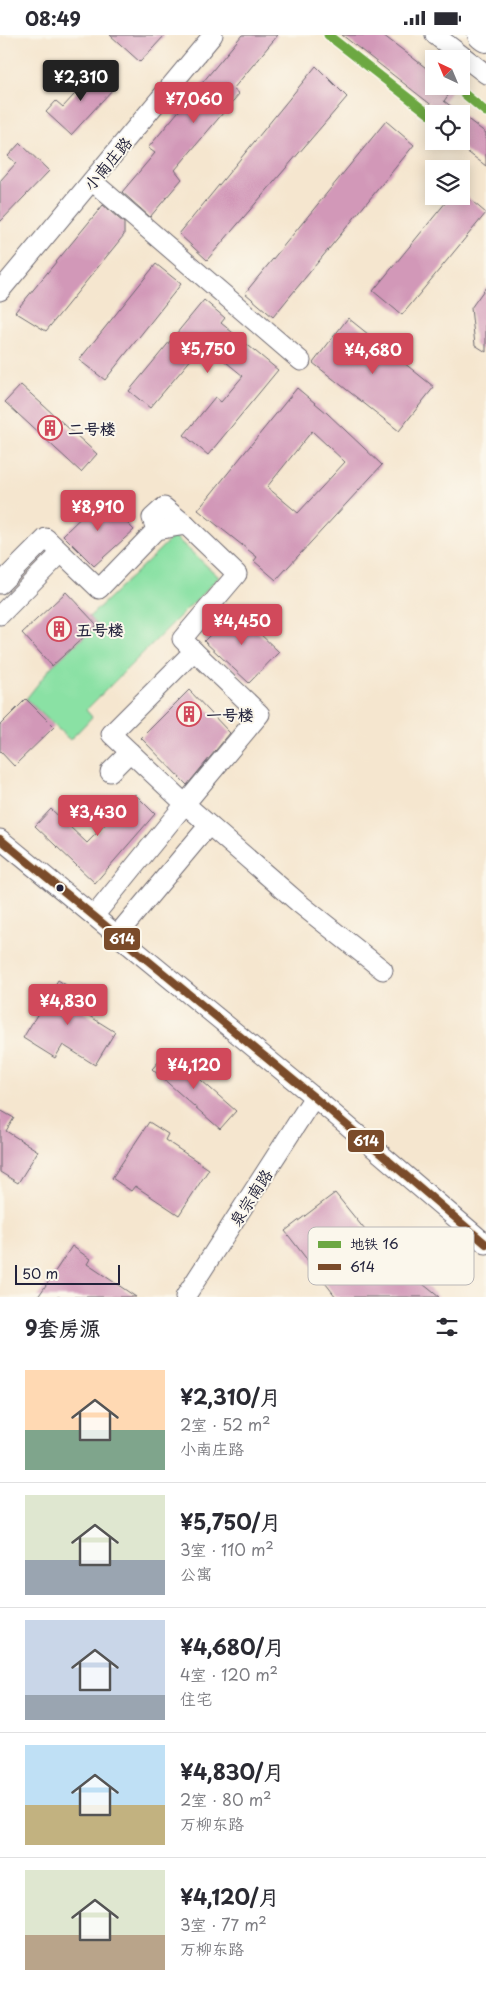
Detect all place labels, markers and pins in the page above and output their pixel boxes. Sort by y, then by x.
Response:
pin: ¥2,310 [40,59,122,102]
pin: ¥7,060 [153,81,235,124]
pin: ¥5,750 [167,331,249,374]
pin: ¥4,680 [332,333,414,375]
building icon: 二号楼 [37,415,63,441]
place label: 二号楼 [68,416,116,440]
pin: ¥8,910 [57,489,139,532]
pin: ¥4,450 [201,603,283,646]
building icon: 五号楼 [46,616,72,642]
place label: 五号楼 [76,617,124,641]
building icon: 一号楼 [176,701,202,727]
place label: 一号楼 [206,702,254,726]
pin: ¥3,430 [57,795,139,837]
unlabelled marker [55,883,65,893]
pin: ¥4,830 [27,983,109,1026]
pin: ¥4,120 [153,1047,235,1090]

